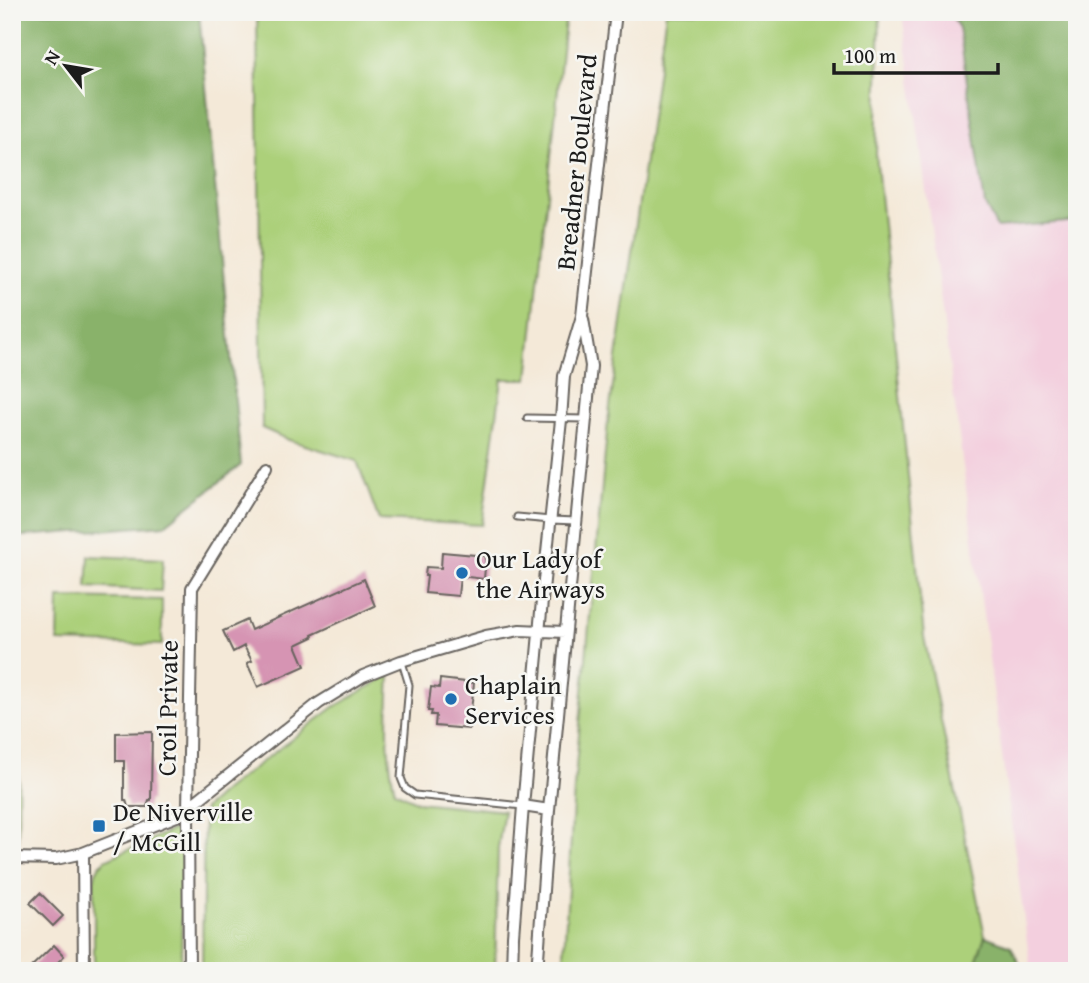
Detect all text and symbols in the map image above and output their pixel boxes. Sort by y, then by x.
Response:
north arrow [32,32,102,102]
scale bar [834,32,998,76]
text: 100 m [844,40,896,71]
text: N [36,44,67,70]
street label: Breadner Boulevard [545,52,607,272]
place label: Our Lady of the Airways [476,539,605,608]
marker: Our Lady of the Airways [454,565,470,581]
street label: Croil Private [146,640,188,776]
place label: Chaplain Services [465,665,562,734]
marker: Chaplain Services [443,691,459,707]
place label: De Niverville / McGill [113,792,253,861]
marker: De Niverville / McGill [91,818,107,834]

